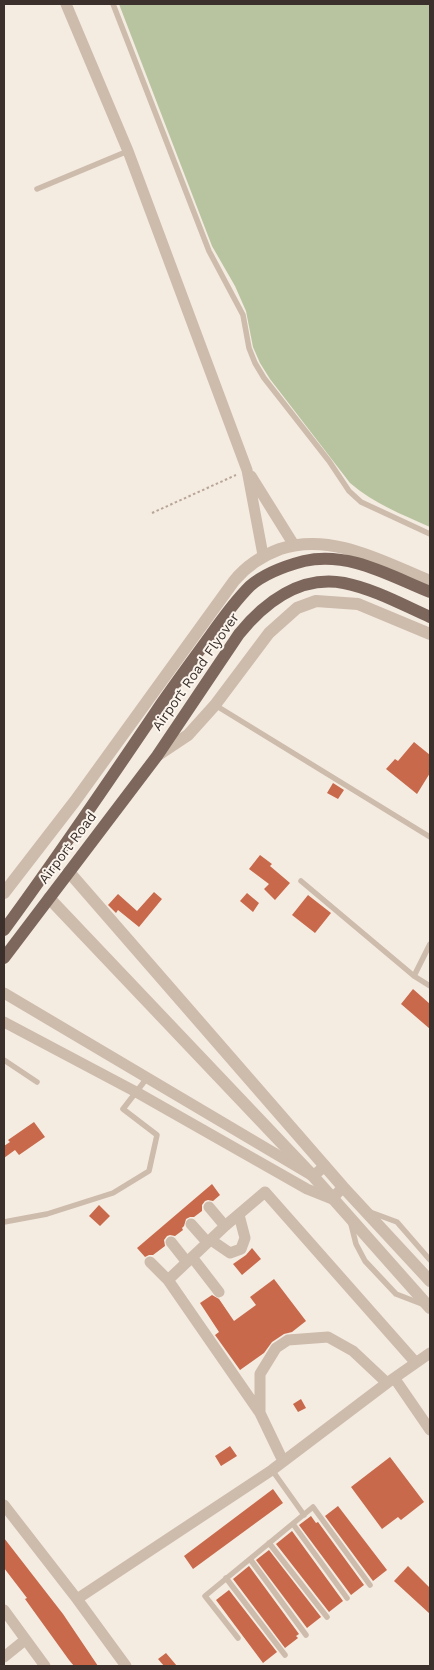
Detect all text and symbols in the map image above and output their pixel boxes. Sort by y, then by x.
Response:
street label: Airport Road Flyover [149,610,243,734]
street label: Airport Road [35,809,101,887]

